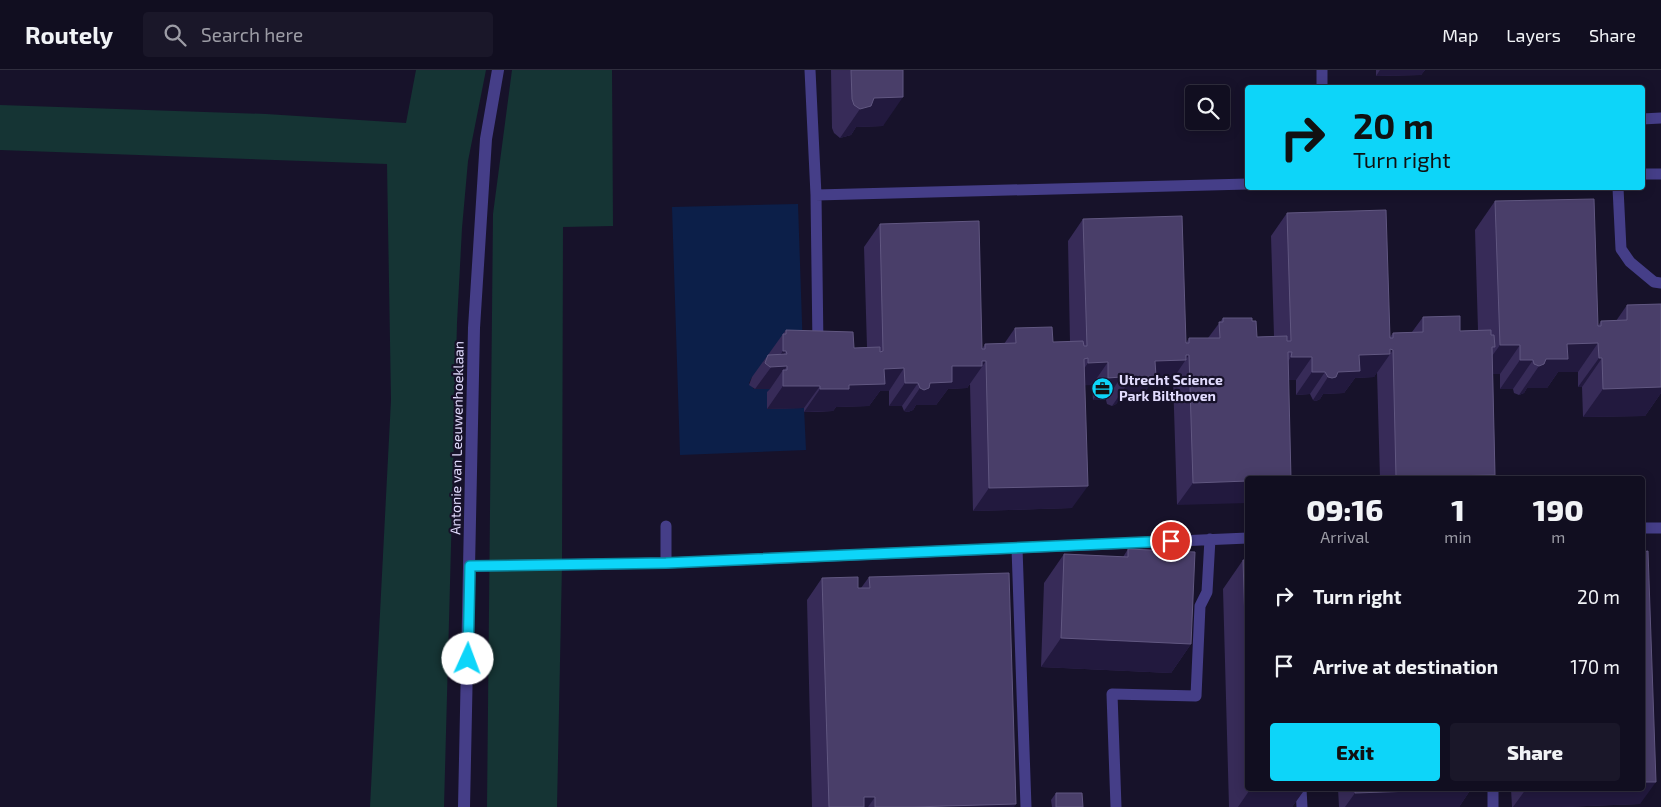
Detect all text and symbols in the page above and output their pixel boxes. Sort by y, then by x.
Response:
search box [143,12,493,57]
text: Routely [25,20,113,49]
icon: search [161,21,189,49]
text: Search here [201,23,303,46]
text: Map [1442,24,1478,46]
text: Layers [1506,24,1561,46]
text: Share [1589,24,1636,46]
map controls [1185,85,1230,130]
button: search [1185,85,1230,130]
text: 20 m [1353,104,1434,146]
icon: right [1270,105,1335,170]
text: Turn right [1353,146,1451,172]
street label: Antonie van Leeuwenhoeklaan [446,341,467,535]
place label: Utrecht Science Park Bilthoven [1119,371,1223,404]
office icon: Utrecht Science Park Bilthoven [1091,376,1115,400]
text: 09:16 [1306,491,1383,527]
text: 1 [1451,491,1465,527]
text: 190 [1533,491,1584,527]
pin [1150,520,1192,562]
icon: arrive [1157,527,1185,555]
text: Arrival [1320,527,1369,546]
text: min [1444,527,1472,546]
text: m [1551,527,1565,546]
icon: right [1270,582,1298,610]
text: Turn right [1313,585,1401,608]
text: 20 m [1577,585,1620,608]
position arrow [441,632,493,684]
icon: arrive [1270,652,1298,680]
text: Arrive at destination [1313,655,1498,678]
text: 170 m [1570,655,1620,678]
button: Exit [1270,723,1440,781]
button: Share [1450,723,1620,781]

